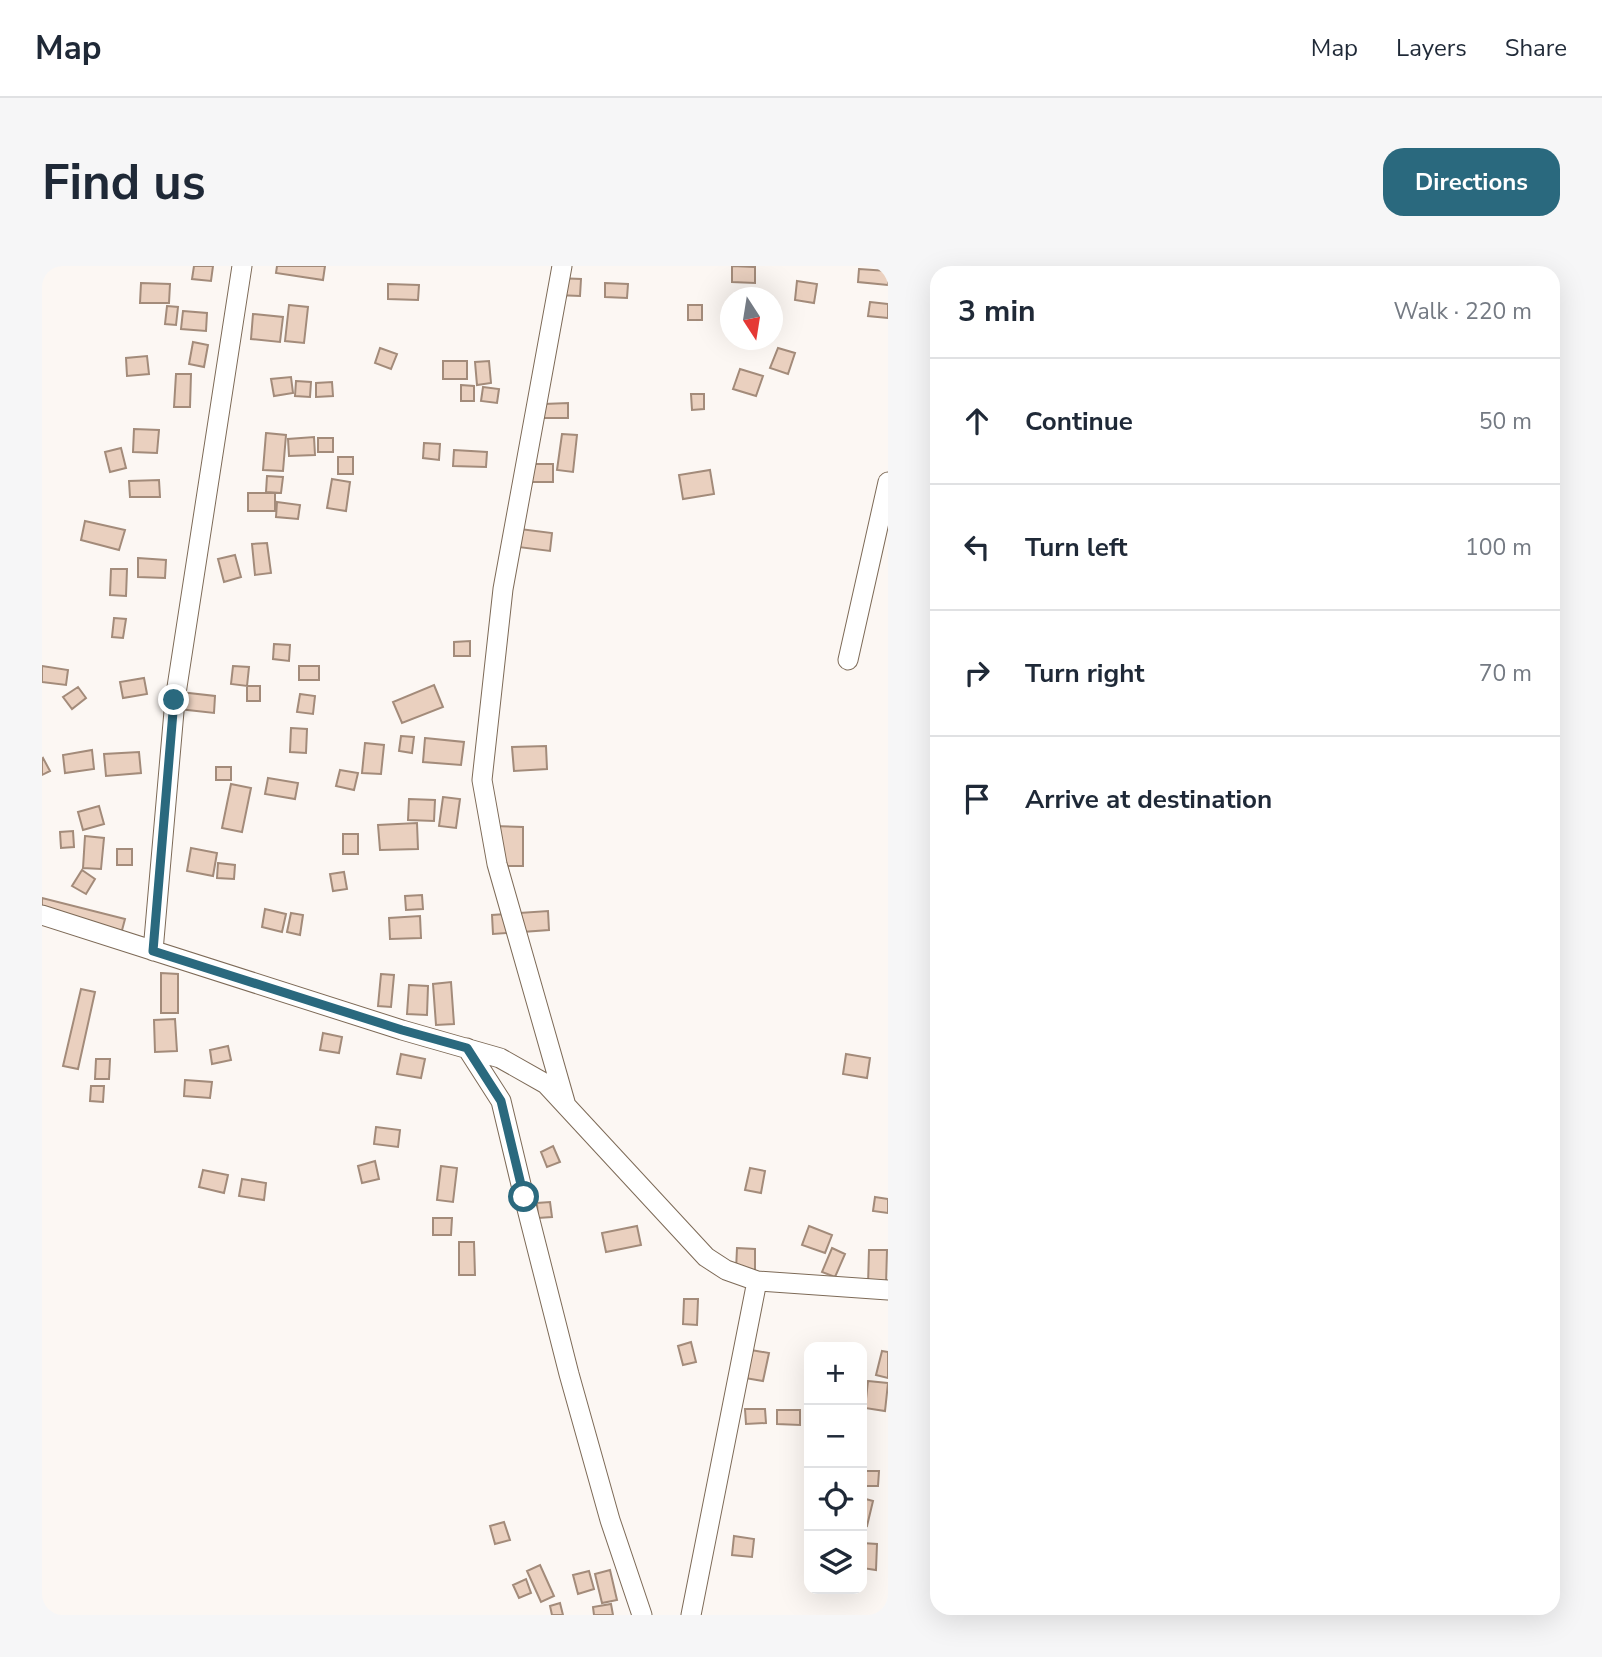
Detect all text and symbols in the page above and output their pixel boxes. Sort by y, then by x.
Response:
text: Map [35,26,102,71]
text: Map [1311,32,1358,64]
text: Layers [1396,32,1467,64]
text: Share [1505,32,1567,64]
button: Directions [1383,148,1560,216]
text: Find us [42,149,206,216]
north arrow [720,287,783,350]
text: 3 min [958,291,1036,332]
text: Walk · 220 m [1393,296,1532,327]
icon: ahead [958,402,996,440]
text: Continue [1025,404,1133,439]
text: 50 m [1479,406,1532,437]
icon: left [958,528,996,566]
text: Turn left [1025,530,1128,565]
text: 100 m [1465,532,1532,563]
icon: right [958,654,996,692]
text: Turn right [1025,656,1144,691]
text: 70 m [1479,658,1532,689]
route end [158,684,189,715]
icon: arrive [958,780,996,818]
text: Arrive at destination [1025,782,1272,817]
route start [508,1181,539,1212]
map controls [804,1342,867,1594]
button: + [804,1342,867,1405]
button: − [804,1405,867,1468]
button: locate [804,1468,867,1531]
button: layers [804,1531,867,1594]

